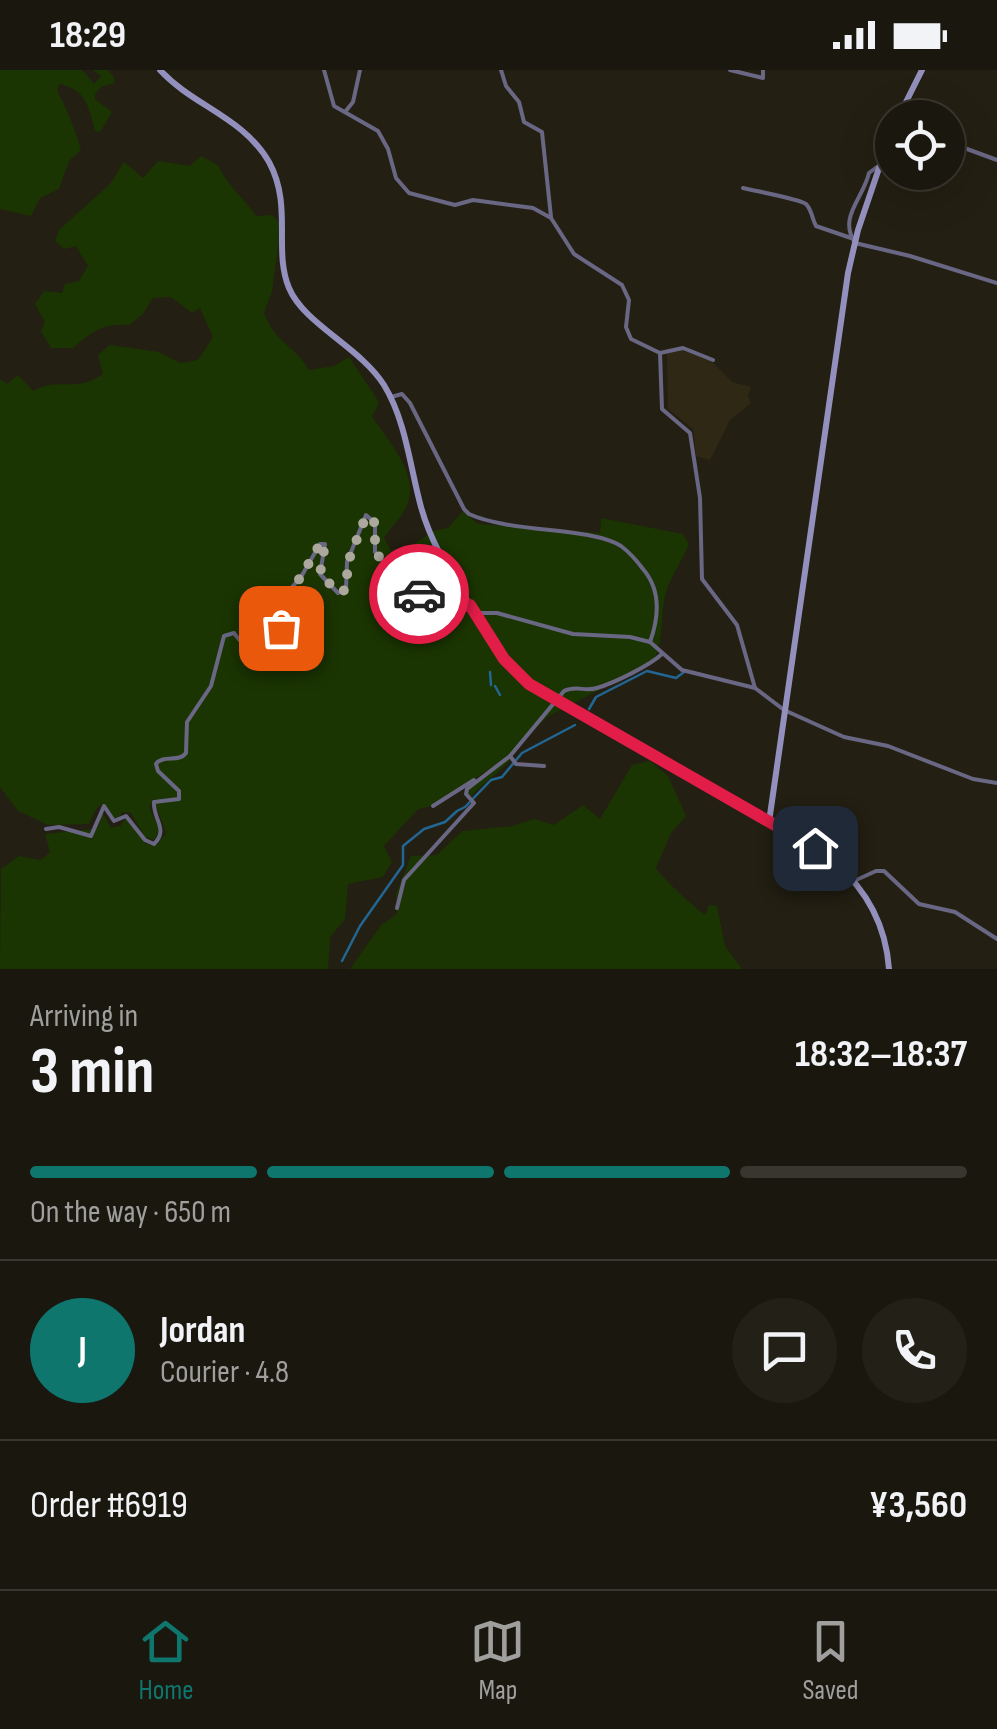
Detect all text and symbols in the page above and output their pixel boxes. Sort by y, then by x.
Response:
text: 18:29 [50,13,126,58]
map controls [875,100,965,190]
button: locate [875,100,965,190]
courier [369,544,469,644]
icon: car [392,567,447,622]
pin [239,586,324,671]
icon: bag [254,601,309,656]
pin [773,806,858,891]
icon: home [788,821,843,876]
text: Arriving in [30,997,138,1036]
text: 18:32–18:37 [795,1032,967,1077]
text: 3 min [30,1034,154,1112]
text: On the way · 650 m [30,1193,231,1232]
button: chat [732,1298,837,1403]
button: phone [862,1298,967,1403]
text: Jordan [160,1308,245,1353]
text: J [78,1328,87,1373]
text: Courier · 4.8 [160,1353,289,1392]
text: Order #6919 [30,1483,188,1528]
text: ¥3,560 [869,1483,967,1528]
tab: Home [138,1614,194,1707]
tab: Map [470,1614,525,1707]
tab: Saved [802,1614,859,1707]

